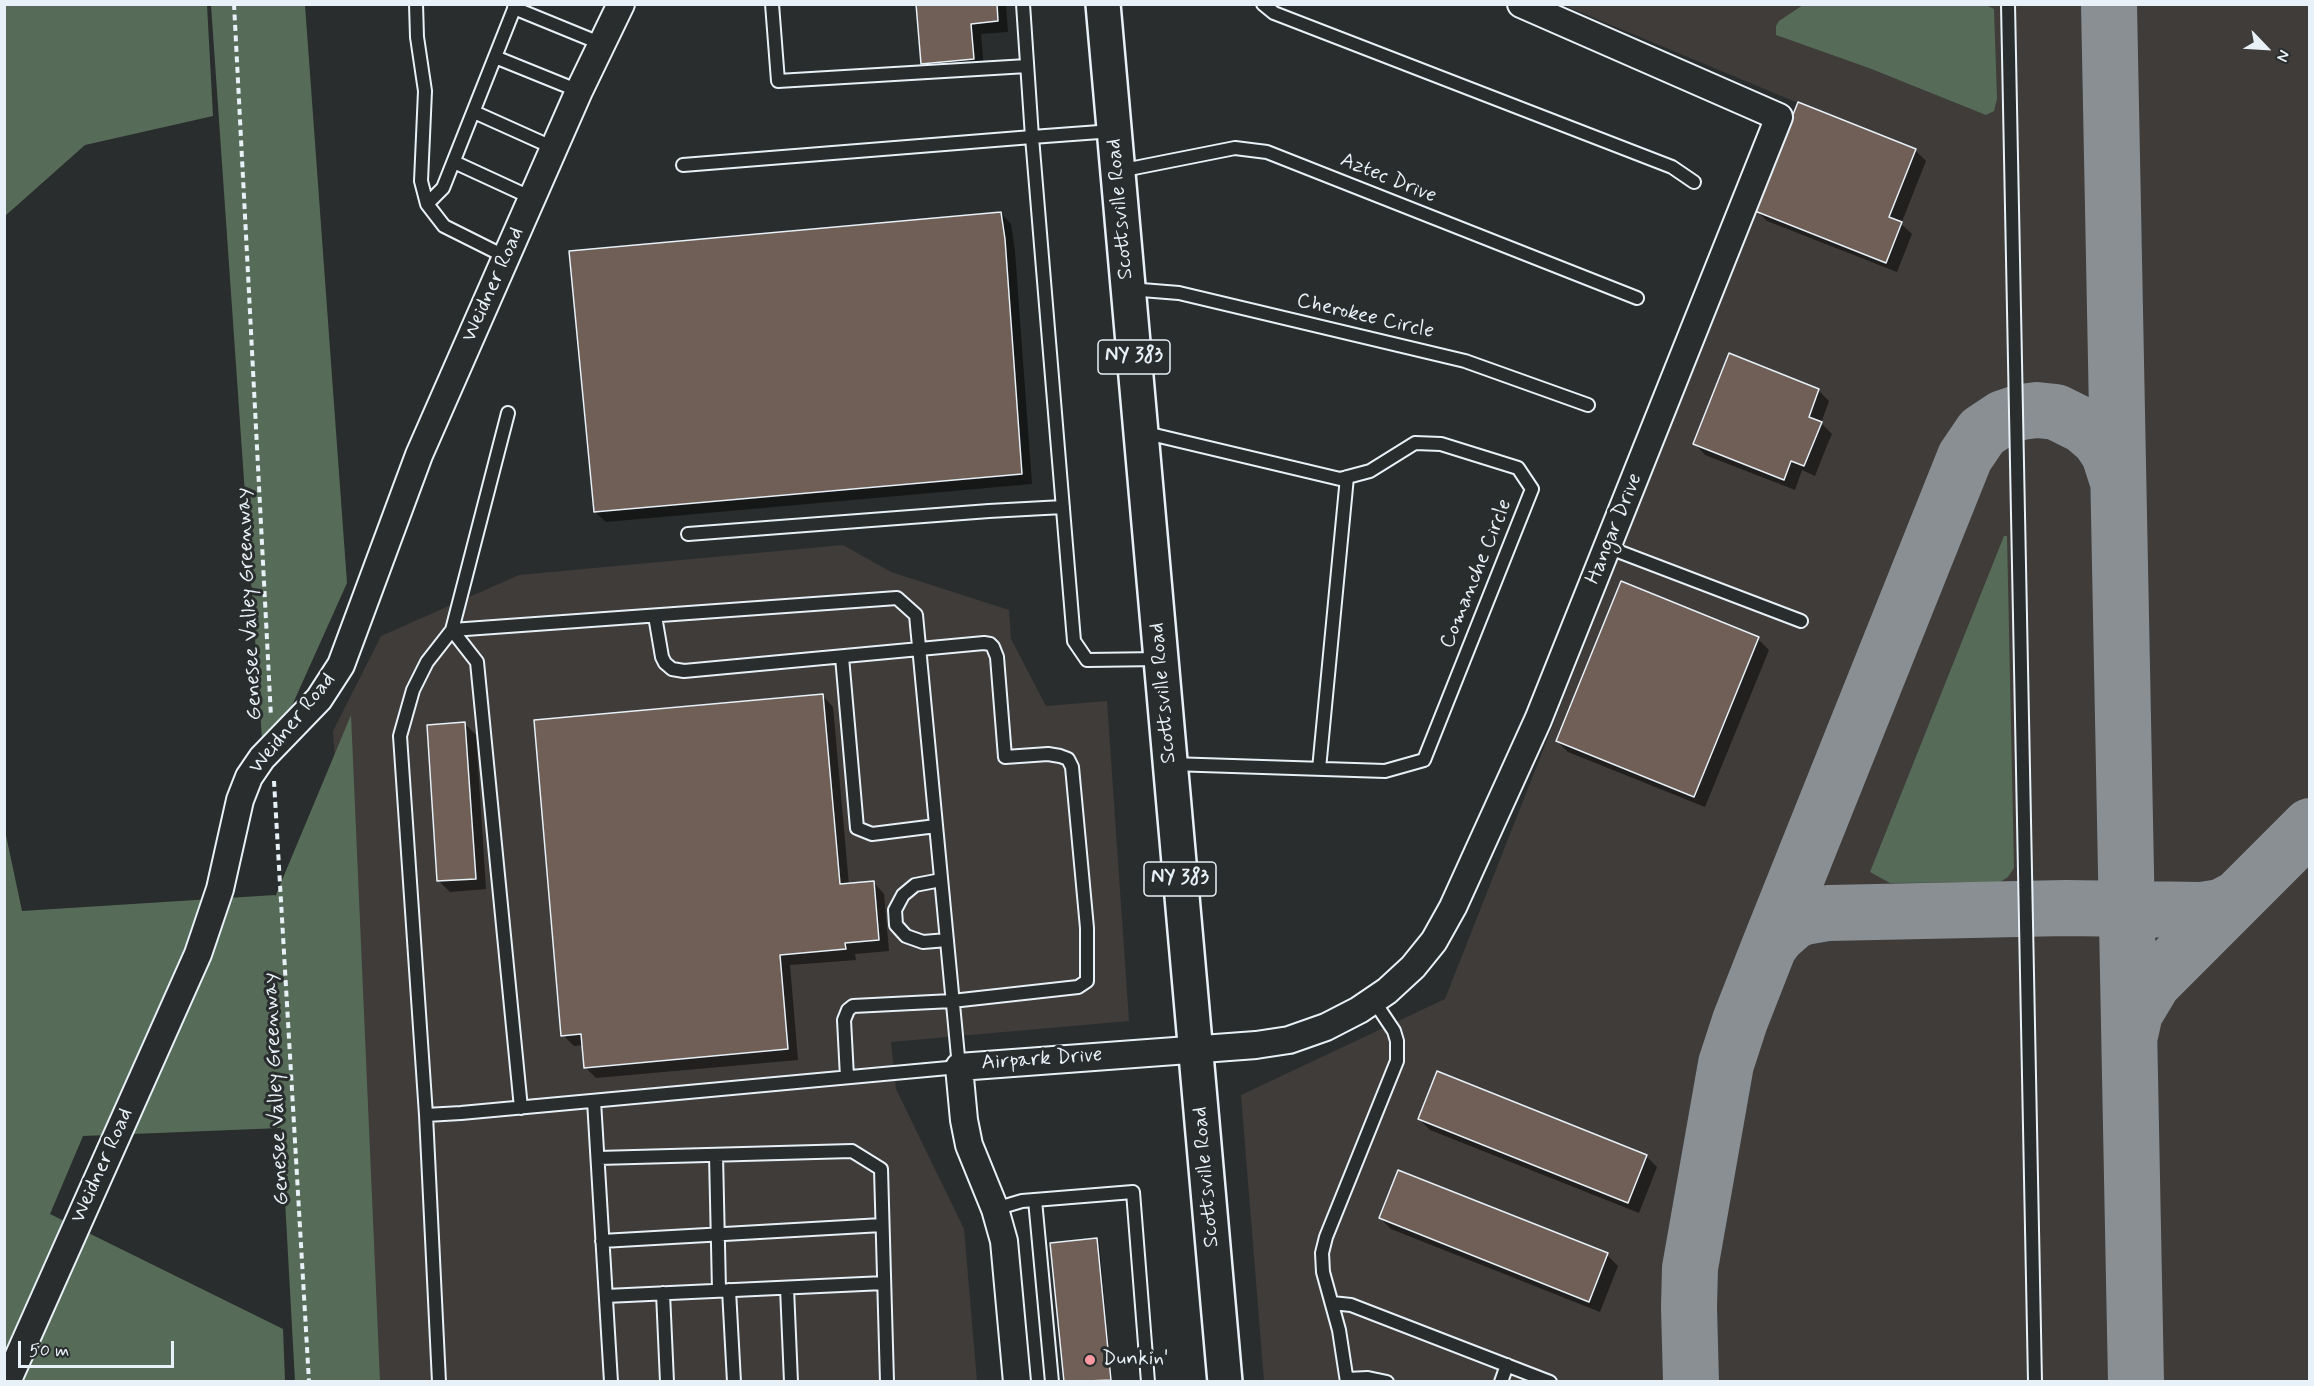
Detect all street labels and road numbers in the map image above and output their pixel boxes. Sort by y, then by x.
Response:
street label: Scottsville Road [1102,138,1140,280]
street label: Aztec Drive [1336,148,1440,210]
street label: Weidner Road [458,224,530,346]
street label: Cherokee Circle [1294,289,1436,345]
road number: NY 383 [1098,340,1170,374]
street label: Hangar Drive [1581,470,1649,588]
street label: Genesee Valley Greenway [231,487,269,721]
street label: Comanche Circle [1436,496,1518,652]
street label: Scottsville Road [1145,622,1183,764]
street label: Weidner Road [245,668,341,780]
road number: NY 383 [1144,862,1216,896]
street label: Genesee Valley Greenway [258,972,296,1206]
street label: Airpark Drive [981,1043,1103,1077]
street label: Weidner Road [67,1105,139,1227]
street label: Scottsville Road [1188,1106,1226,1248]

